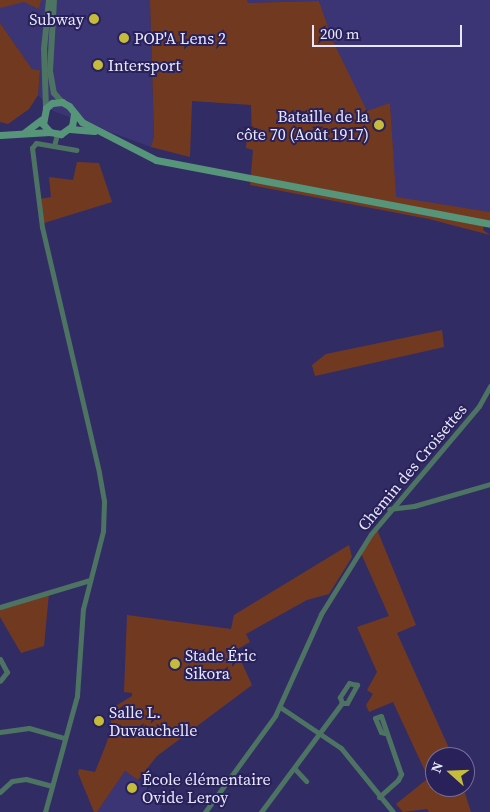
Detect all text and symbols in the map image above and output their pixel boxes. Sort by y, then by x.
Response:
place label: Subway [29,9,84,29]
marker: Subway [88,13,100,25]
scale bar [315,15,465,47]
text: 200 m [320,23,360,44]
place label: POP'A Lens 2 [134,28,226,48]
marker: POP'A Lens 2 [118,32,130,44]
place label: Intersport [108,55,181,75]
marker: Intersport [92,59,104,71]
place label: Bataille de la côte 70 (Août 1917) [236,106,369,144]
marker: Bataille de la côte 70 (Août 1917) [373,119,385,131]
street label: Chemin des Croisettes [353,400,471,534]
place label: Stade Éric Sikora [185,645,256,683]
marker: Stade Éric Sikora [169,658,181,670]
place label: Salle L. Duvauchelle [109,702,197,740]
marker: Salle L. Duvauchelle [93,715,105,727]
north arrow [425,747,475,797]
text: N [426,759,448,775]
place label: École élémentaire Ovide Leroy [142,769,271,807]
marker: École élémentaire Ovide Leroy [126,782,138,794]

